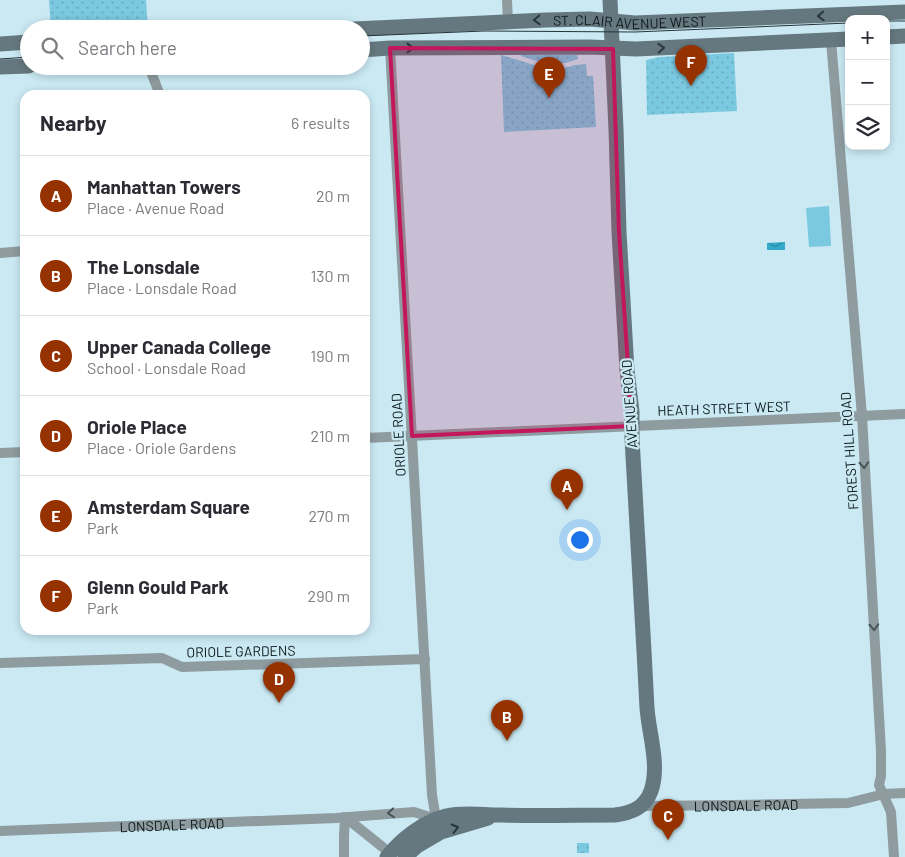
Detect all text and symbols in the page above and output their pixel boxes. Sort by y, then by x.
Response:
street label: ST. CLAIR AVENUE WEST [553,10,707,32]
one-way arrow [817,10,825,21]
one-way arrow [532,15,540,26]
map controls [845,15,890,150]
button: + [845,15,890,60]
search box [20,20,370,75]
icon: search [38,34,66,62]
text: Search here [78,36,177,59]
one-way arrow [406,43,414,53]
one-way arrow [658,43,666,53]
pin: F [675,45,707,86]
pin: E [533,57,565,98]
button: − [845,60,890,105]
button: layers [845,105,890,150]
text: Nearby [40,110,106,135]
text: 6 results [291,113,350,132]
text: Manhattan Towers [87,175,241,198]
text: A [51,186,61,205]
text: 20 m [316,186,350,205]
text: Place · Avenue Road [87,198,224,217]
text: The Lonsdale [87,255,200,278]
text: B [51,266,61,285]
text: 130 m [311,266,350,285]
text: Place · Lonsdale Road [87,278,237,297]
text: Upper Canada College [87,335,271,358]
text: C [51,346,61,365]
text: 190 m [311,346,350,365]
text: School · Lonsdale Road [87,358,246,377]
street label: AVENUE ROAD [617,359,641,449]
street label: FOREST HILL ROAD [836,391,862,511]
street label: ORIOLE ROAD [387,393,409,477]
street label: HEATH STREET WEST [657,397,791,419]
text: Oriole Place [87,415,187,438]
text: D [51,426,61,445]
text: 210 m [311,426,350,445]
text: Place · Oriole Gardens [87,438,236,457]
one-way arrow [859,461,870,469]
pin: A [551,469,583,510]
text: Amsterdam Square [87,495,250,518]
text: E [51,506,61,525]
text: 270 m [308,506,350,525]
text: Park [87,518,118,537]
your location [567,527,593,553]
text: Glenn Gould Park [87,575,229,598]
text: F [52,586,60,605]
text: 290 m [308,586,350,605]
text: Park [87,598,118,617]
one-way arrow [868,623,879,631]
street label: ORIOLE GARDENS [186,642,296,660]
pin: D [263,662,295,703]
pin: B [491,700,523,741]
street label: LONSDALE ROAD [693,795,799,814]
pin: C [652,799,684,840]
one-way arrow [387,808,395,819]
street label: LONSDALE ROAD [119,814,225,835]
one-way arrow [451,823,460,834]

